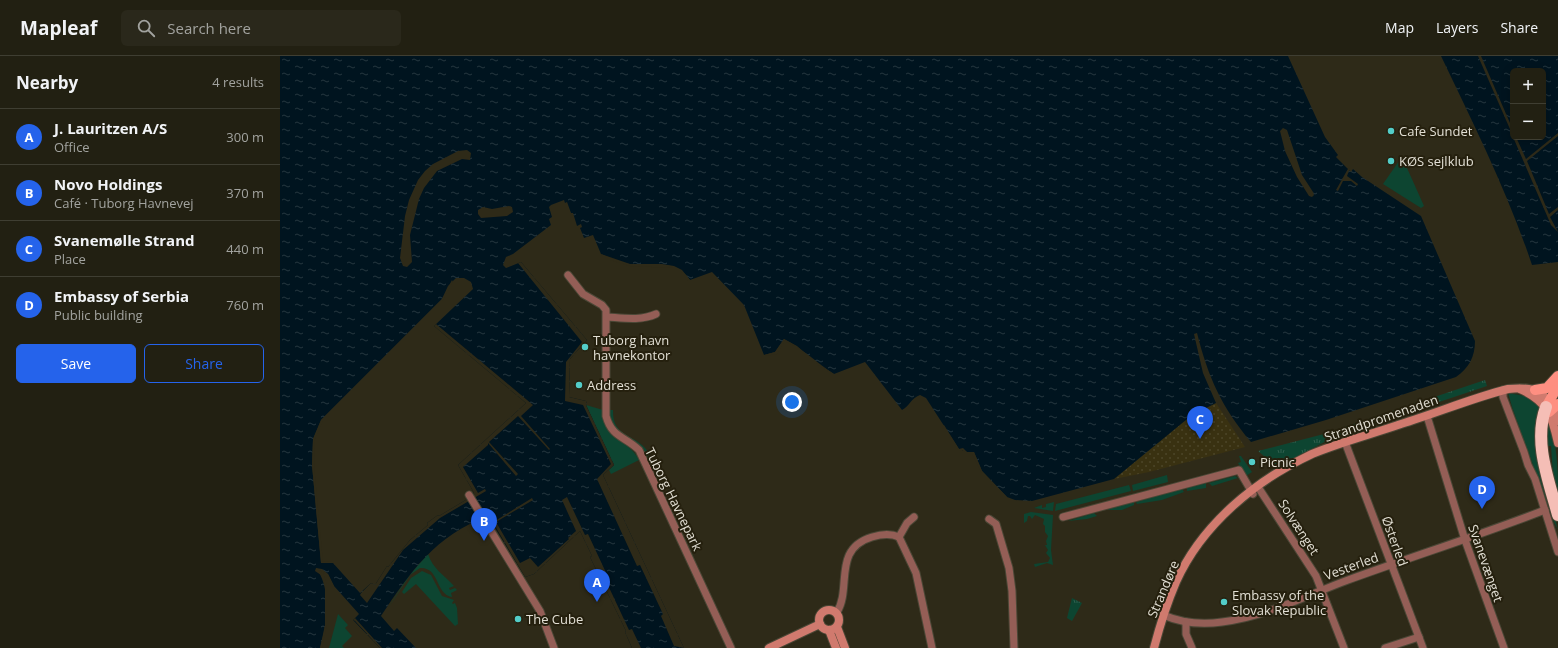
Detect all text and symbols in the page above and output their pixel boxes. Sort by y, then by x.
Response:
search box [121,10,401,46]
text: Mapleaf [20,15,97,41]
icon: search [135,17,157,39]
text: Search here [167,18,251,38]
text: Map [1385,18,1414,37]
text: Layers [1436,18,1478,37]
text: Share [1500,18,1538,37]
map controls [1510,68,1546,140]
button: + [1510,68,1546,104]
text: Nearby [16,71,78,94]
text: 4 results [212,73,264,91]
button: − [1510,104,1546,140]
text: J. Lauritzen A/S [54,118,167,138]
place label: Cafe Sundet [1399,122,1473,140]
marker: Cafe Sundet [1386,126,1396,136]
text: A [25,128,33,146]
text: 300 m [226,128,264,146]
text: Office [54,138,90,156]
place label: KØS sejlklub [1399,152,1474,170]
marker: KØS sejlklub [1386,156,1396,166]
text: Novo Holdings [54,174,162,194]
text: B [25,184,33,202]
text: 370 m [226,184,264,202]
text: Café · Tuborg Havnevej [54,194,194,212]
text: Svanemølle Strand [54,230,195,250]
text: C [25,240,33,258]
text: 440 m [226,240,264,258]
text: Place [54,250,86,268]
text: Embassy of Serbia [54,286,189,306]
text: D [24,296,34,314]
text: 760 m [226,296,264,314]
text: Public building [54,306,143,324]
place label: Tuborg havn havnekontor [593,331,671,364]
marker: Tuborg havn havnekontor [580,342,590,352]
button: Save [16,344,136,383]
button: Share [144,344,264,383]
place label: Address [587,376,636,394]
marker: Address [574,380,584,390]
street label: Strandpromenaden [1322,390,1440,446]
your location [782,392,802,412]
pin: C [1187,406,1213,439]
street label: Tuborg Havnepark [641,444,707,554]
place label: Picnic [1260,453,1295,471]
marker: Picnic [1247,457,1257,467]
pin: D [1469,476,1495,509]
street label: Solvænget [1274,496,1324,559]
pin: B [471,508,497,541]
street label: Østerled [1378,513,1412,569]
street label: Svanevænget [1464,522,1508,604]
street label: Vesterled [1321,548,1381,584]
street label: Strandøre [1143,558,1183,620]
pin: A [584,569,610,602]
place label: Embassy of the Slovak Republic [1232,586,1326,619]
marker: Embassy of the Slovak Republic [1219,597,1229,607]
place label: The Cube [526,610,583,628]
marker: The Cube [513,614,523,624]

